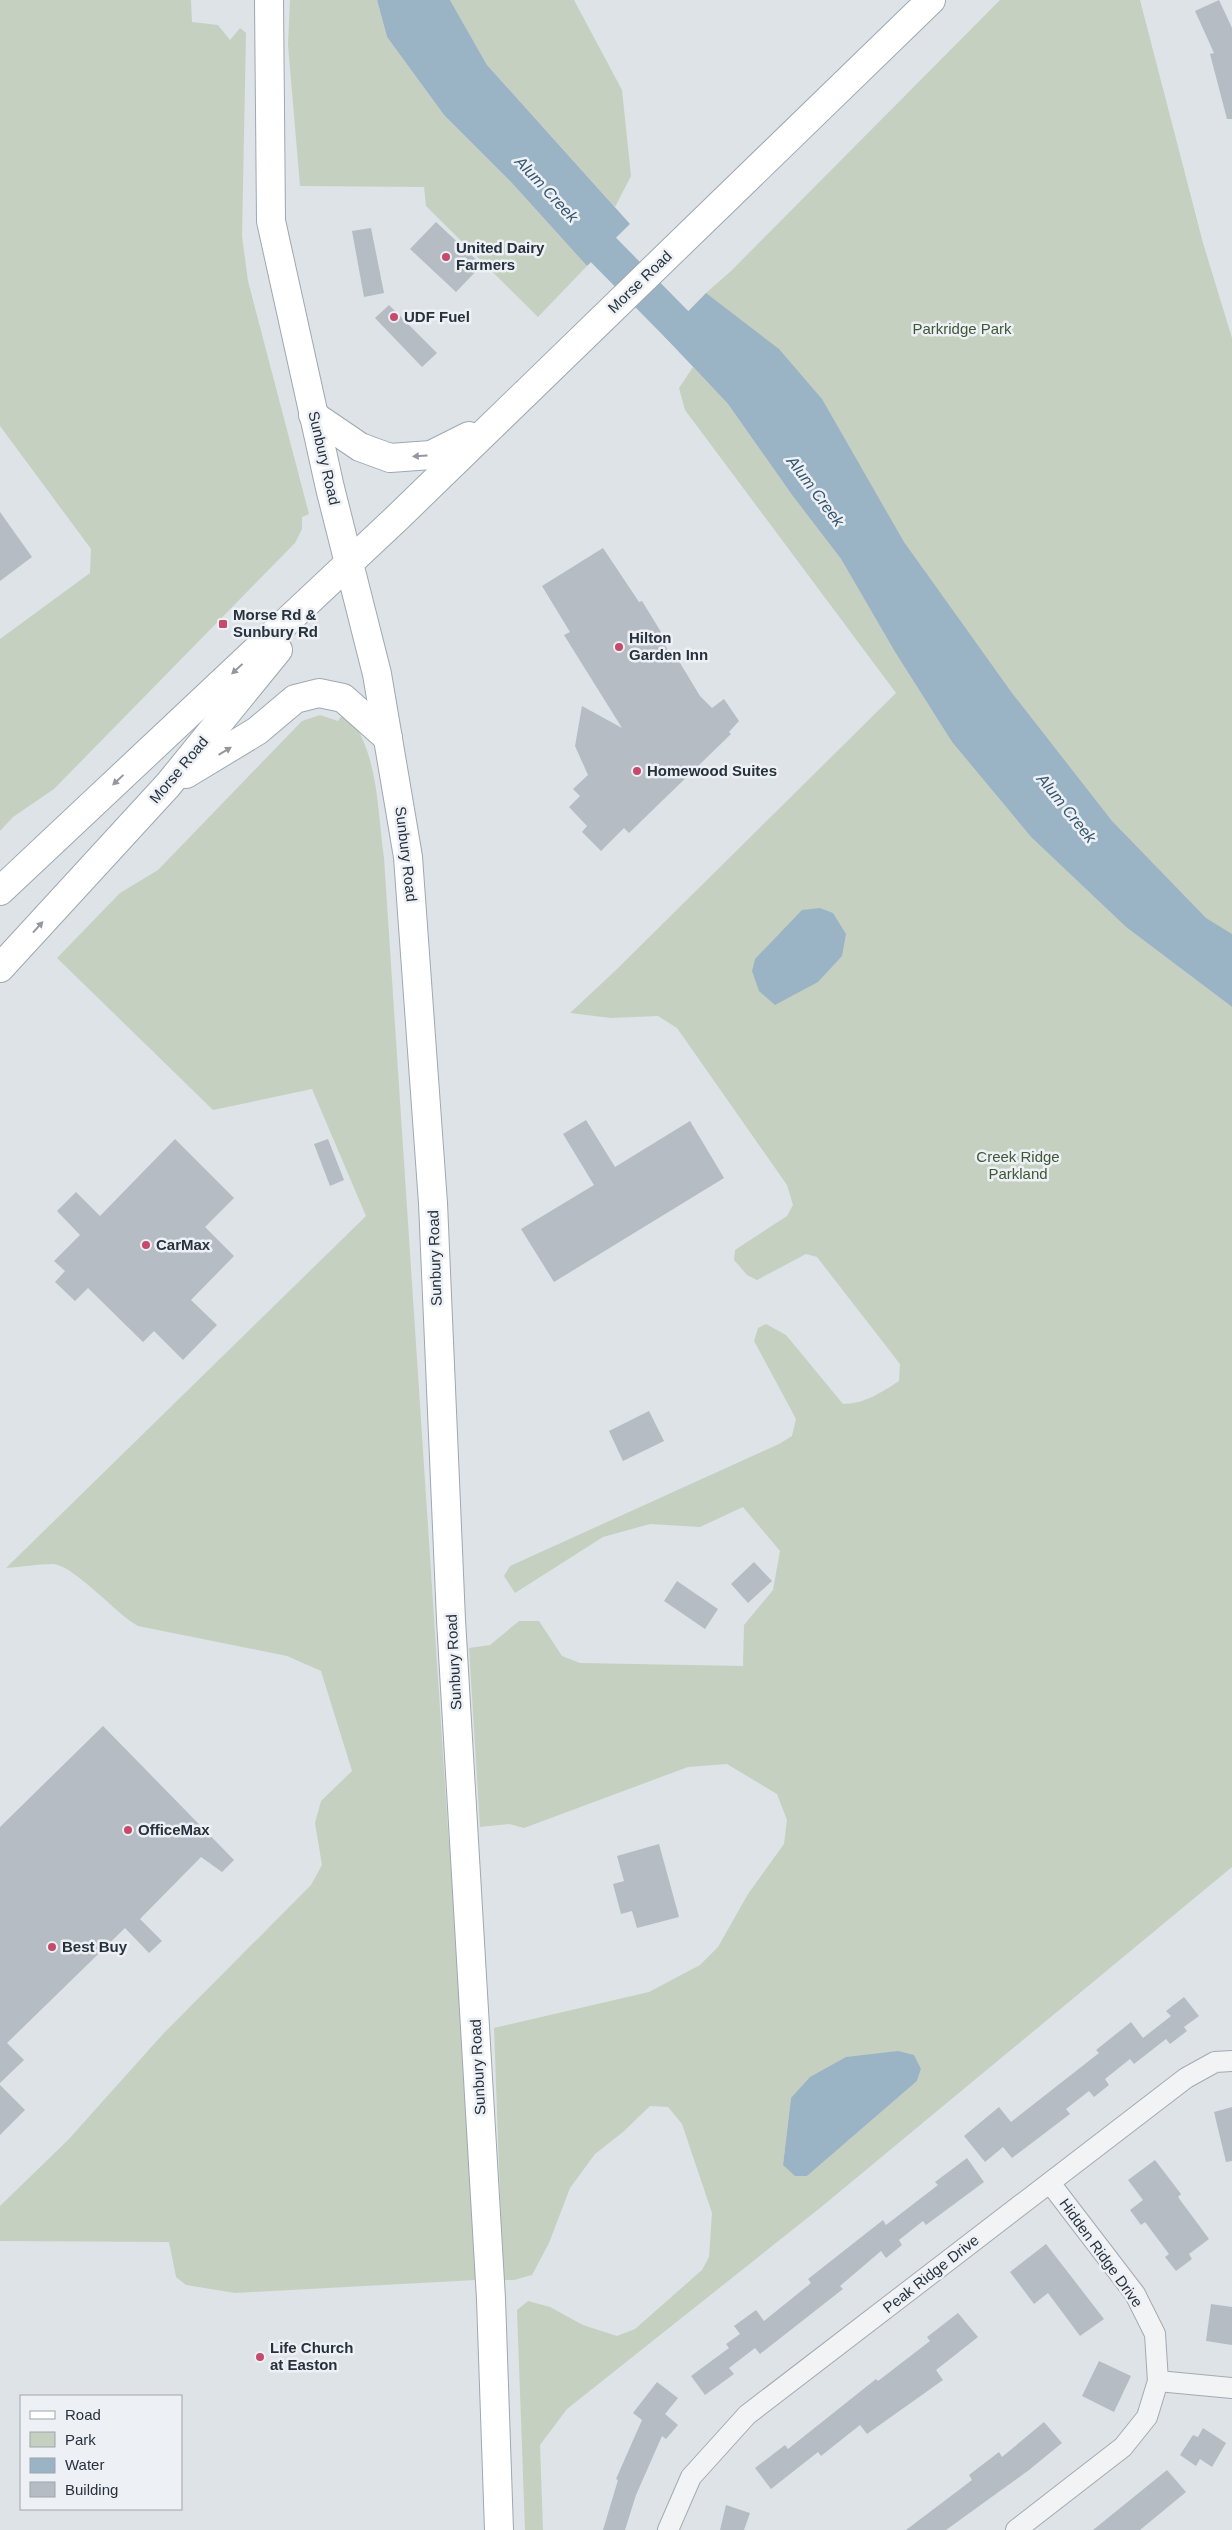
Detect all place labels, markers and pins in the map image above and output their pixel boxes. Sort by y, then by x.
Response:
place label: United Dairy Farmers [456,239,545,273]
marker: United Dairy Farmers [440,251,452,263]
place label: UDF Fuel [404,308,470,325]
marker: UDF Fuel [388,311,400,323]
place label: Morse Rd & Sunbury Rd [233,606,318,640]
marker: Morse Rd & Sunbury Rd [217,618,229,630]
place label: Hilton Garden Inn [629,629,708,663]
marker: Hilton Garden Inn [613,641,625,653]
place label: Homewood Suites [647,762,777,779]
marker: Homewood Suites [631,765,643,777]
place label: CarMax [156,1236,211,1253]
marker: CarMax [140,1239,152,1251]
place label: OfficeMax [138,1821,210,1838]
marker: OfficeMax [122,1824,134,1836]
place label: Best Buy [62,1938,128,1955]
marker: Best Buy [46,1941,58,1953]
place label: Life Church at Easton [270,2339,353,2373]
marker: Life Church at Easton [254,2351,266,2363]

